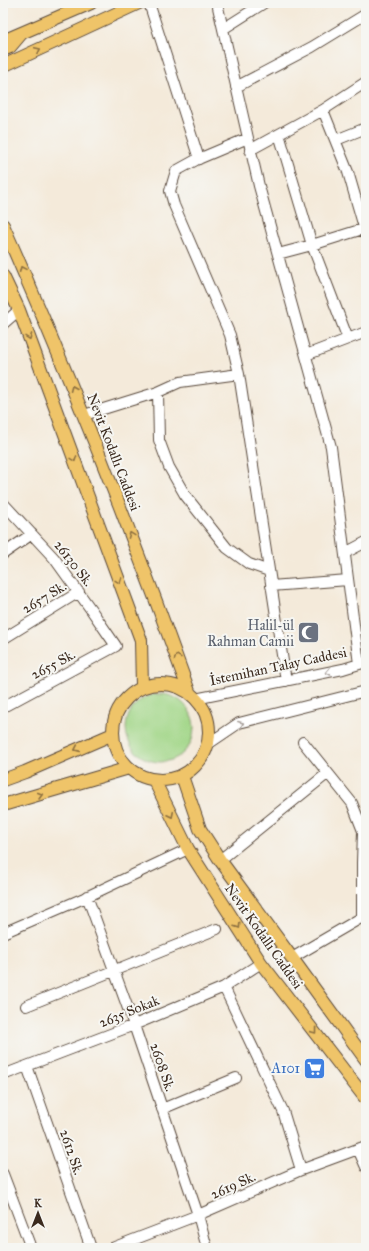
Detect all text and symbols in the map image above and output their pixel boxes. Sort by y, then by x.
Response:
one-way arrow [34,47,42,55]
one-way arrow [19,265,27,273]
one-way arrow [25,334,33,341]
one-way arrow [70,385,78,393]
street label: Nevit Kodallı Caddesi [83,391,144,513]
one-way arrow [70,456,78,463]
one-way arrow [127,532,135,539]
street label: 26130 Sk. [50,537,97,590]
street label: 2657 Sk. [19,578,70,617]
one-way arrow [115,578,123,585]
place label: Halil-ül Rahman Camii [207,617,294,650]
mosque icon: Halil-ül Rahman Camii [296,620,322,646]
street label: İstemihan Talay Caddesi [208,643,348,689]
street label: 2655 Sk. [28,646,78,683]
one-way arrow [173,653,182,660]
one-way arrow [325,667,331,675]
one-way arrow [237,720,244,728]
one-way arrow [73,745,80,753]
one-way arrow [37,791,44,800]
one-way arrow [166,810,174,818]
street label: Nevit Kodallı Caddesi [221,880,306,992]
one-way arrow [233,922,240,929]
street label: 2635 Sokak [97,992,162,1031]
one-way arrow [309,1027,316,1034]
street label: 2608 Sk. [146,1041,179,1094]
supermarket icon: A101 [302,1055,328,1081]
place label: A101 [271,1060,300,1077]
street label: 2612 Sk. [56,1127,87,1177]
street label: 2619 Sk. [208,1168,258,1203]
north arrow [18,1193,58,1233]
text: K [34,1197,43,1210]

